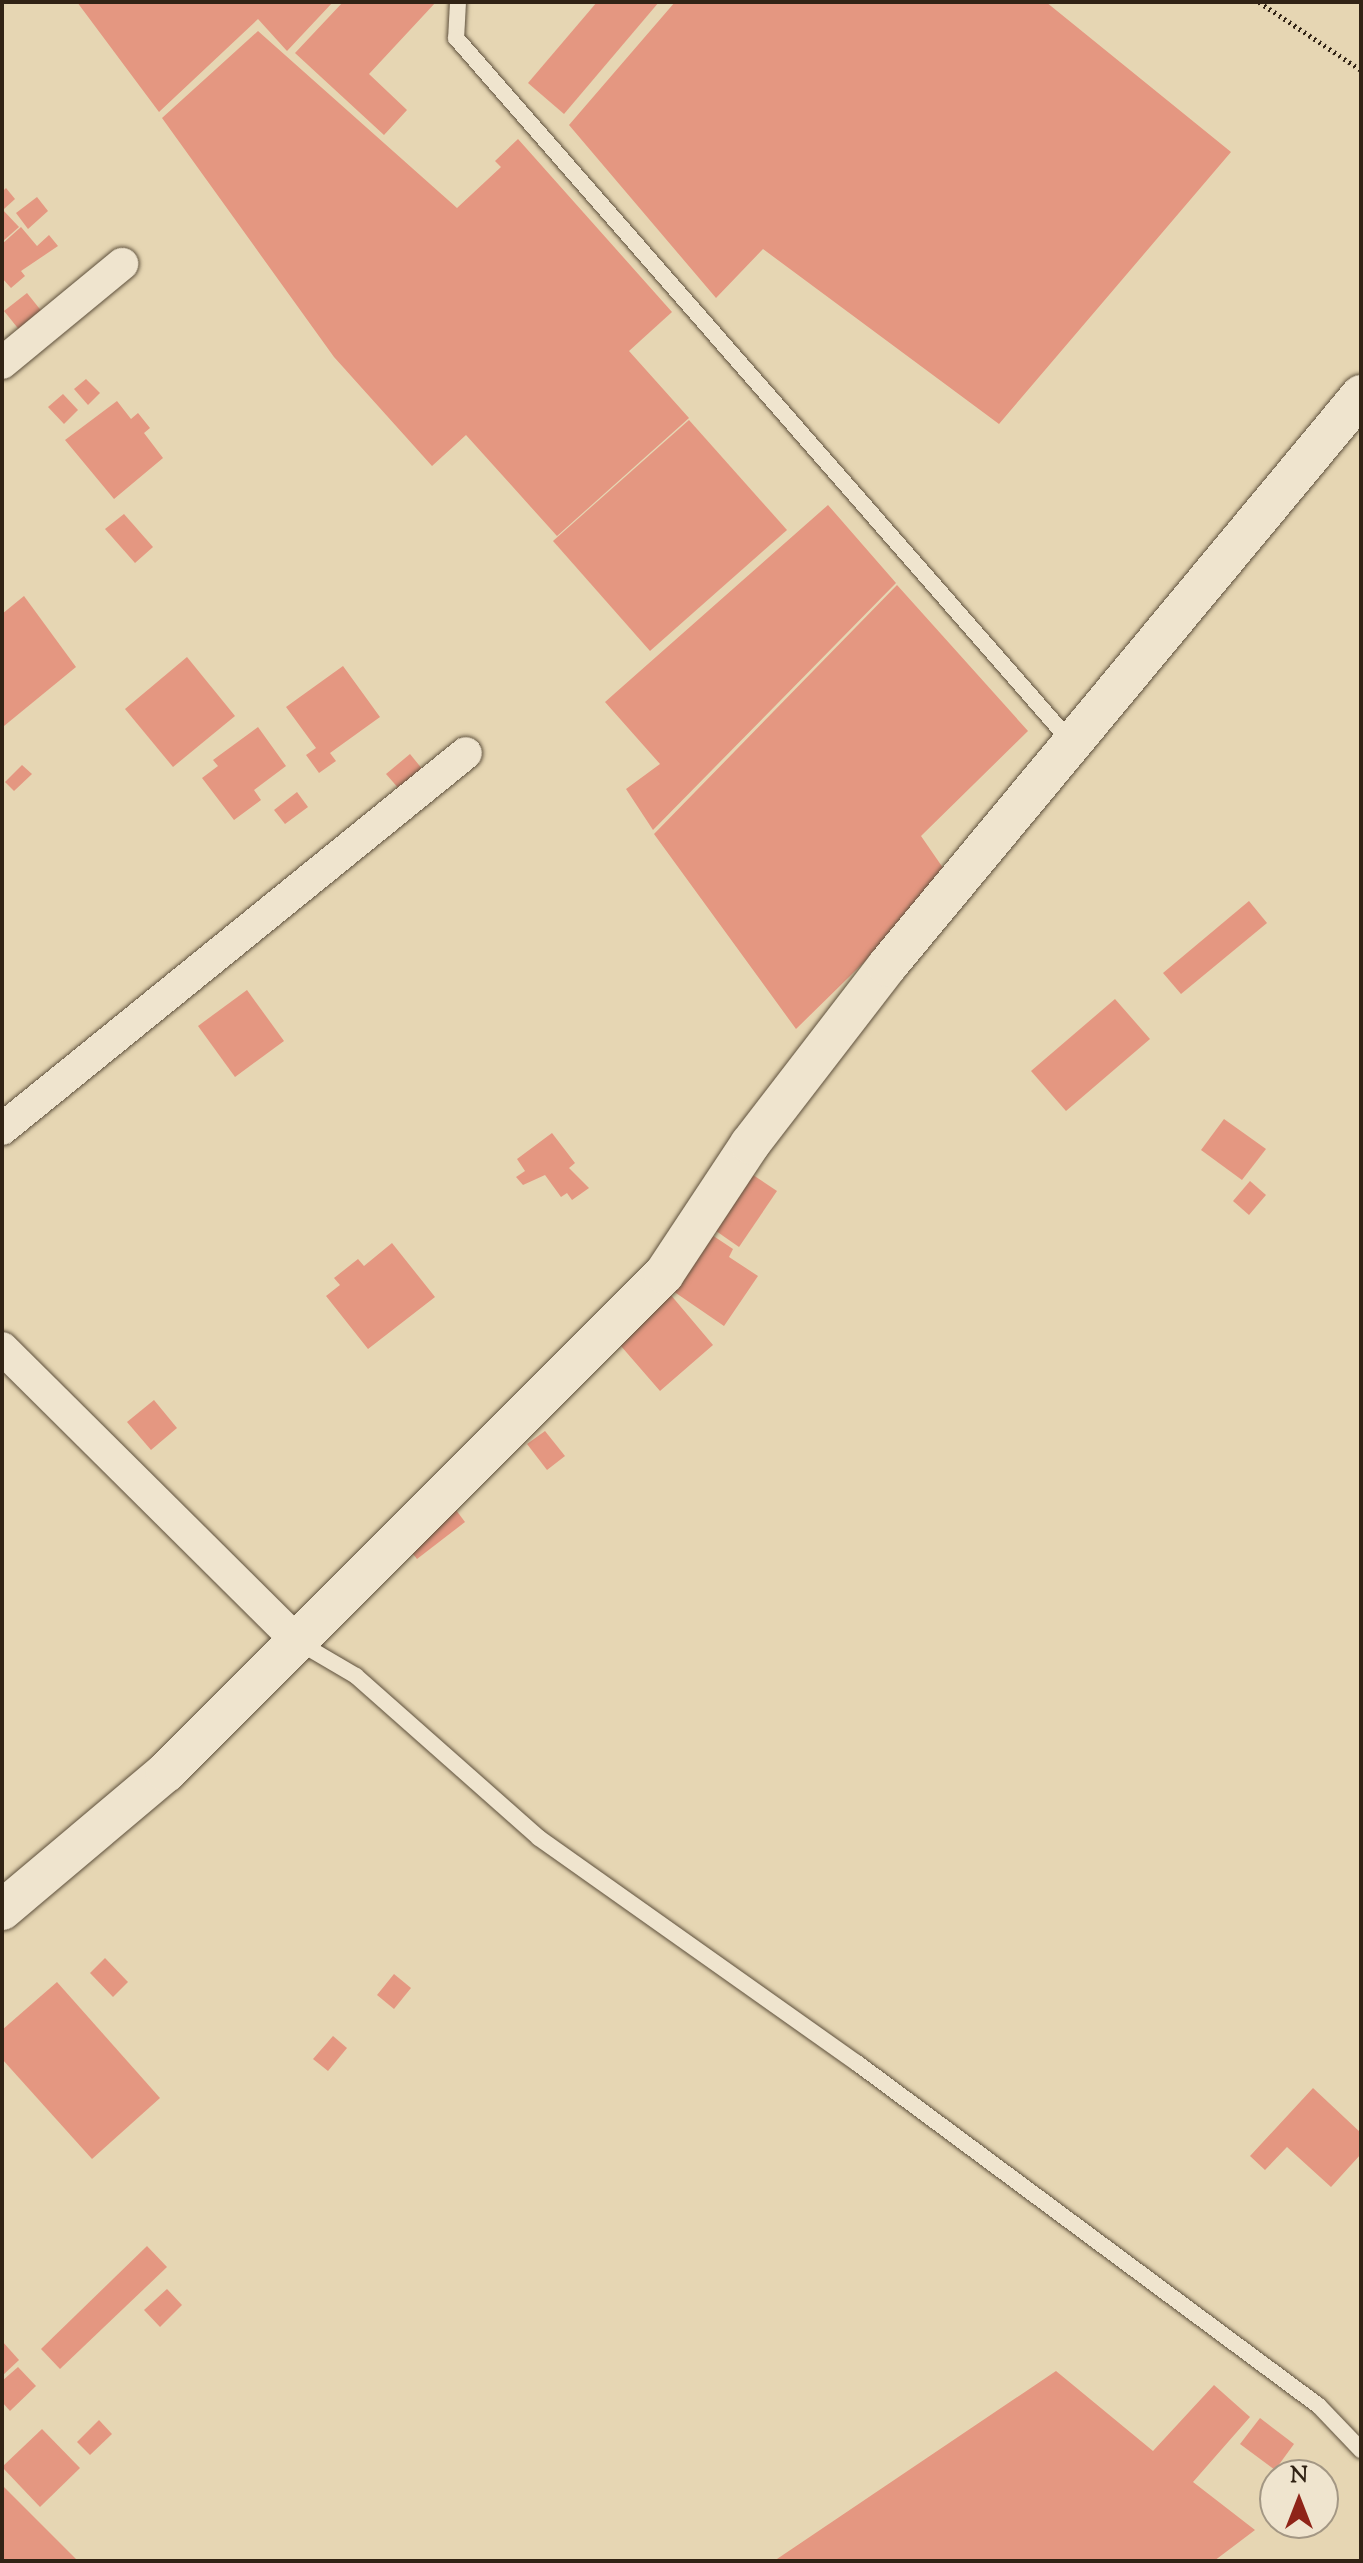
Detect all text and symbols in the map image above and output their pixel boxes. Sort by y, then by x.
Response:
north arrow [1259,2459,1339,2539]
text: N [1290,2461,1308,2493]

